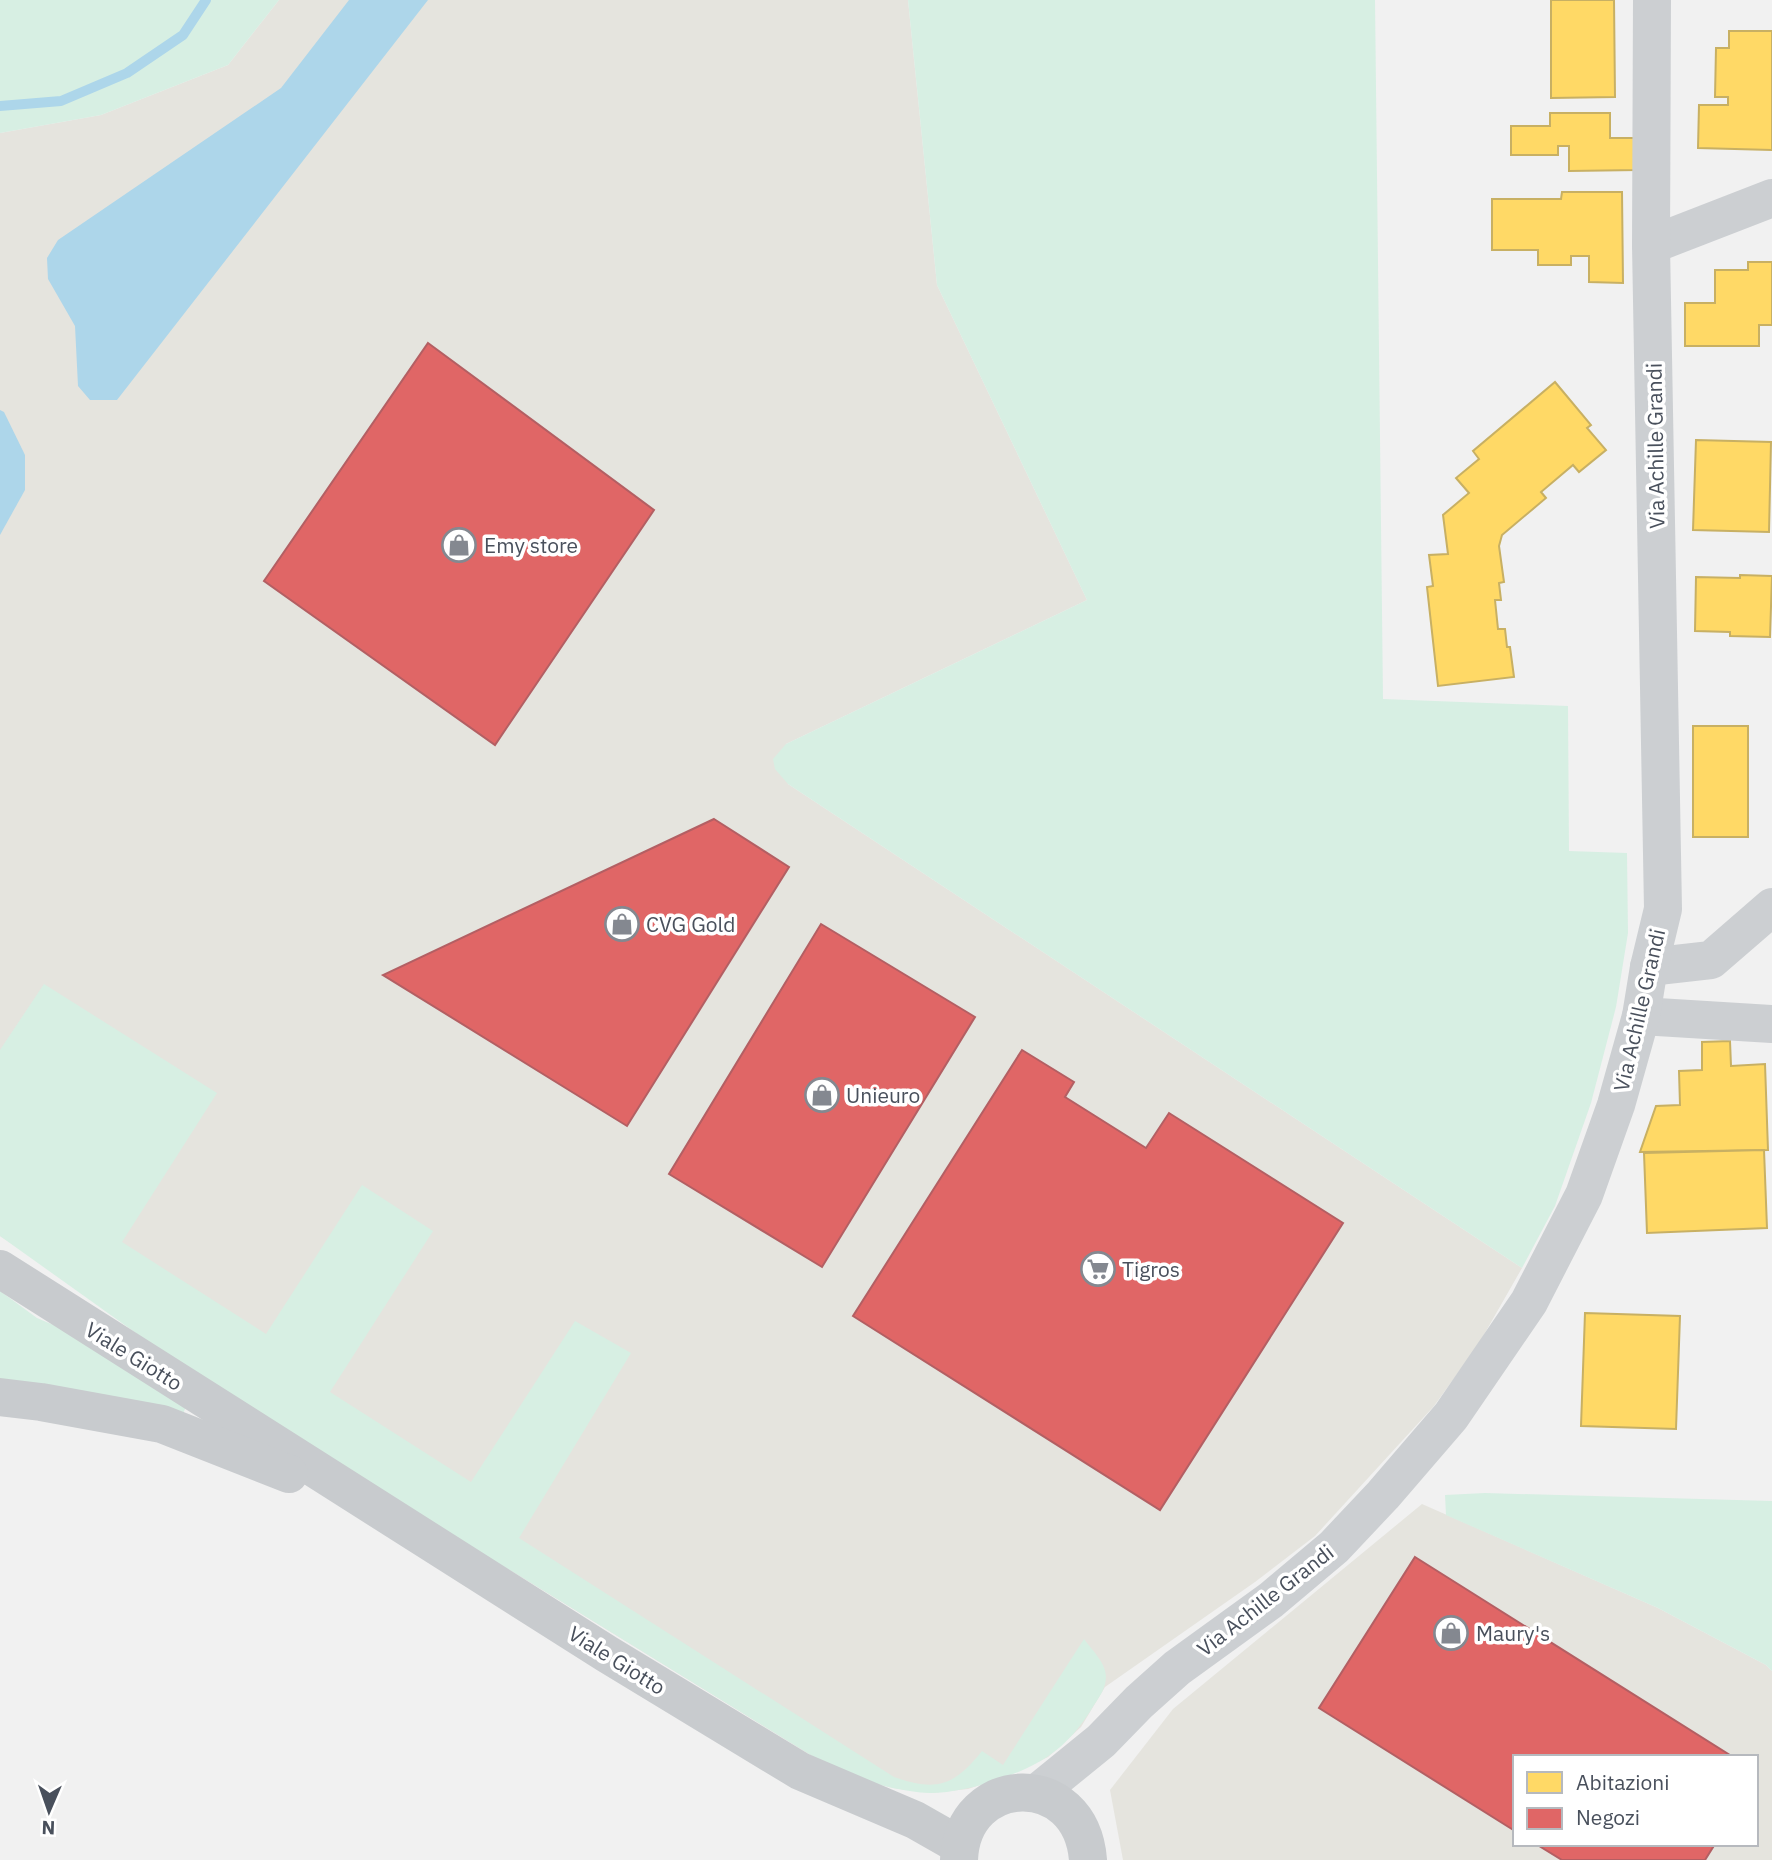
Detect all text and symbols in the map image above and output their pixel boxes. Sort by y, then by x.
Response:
street label: Via Achille Grandi [1640,363,1670,529]
shop icon: Emy store [440,526,478,564]
place label: Emy store [484,531,578,559]
shop icon: CVG Gold [603,905,641,943]
place label: CVG Gold [646,910,735,938]
street label: Via Achille Grandi [1607,926,1671,1094]
shop icon: Unieuro [803,1076,841,1114]
place label: Unieuro [846,1081,920,1109]
supermarket icon: Tigros [1079,1250,1117,1288]
place label: Tigros [1122,1255,1180,1283]
street label: Viale Giotto [80,1315,188,1397]
street label: Via Achille Grandi [1191,1538,1339,1662]
shop icon: Maury's [1432,1614,1470,1652]
street label: Viale Giotto [563,1619,671,1701]
place label: Maury's [1476,1619,1550,1647]
legend [1513,1755,1758,1846]
text: Abitazioni [1576,1768,1669,1796]
north arrow [14,1776,84,1846]
text: Negozi [1576,1803,1640,1831]
text: N [41,1816,56,1840]

